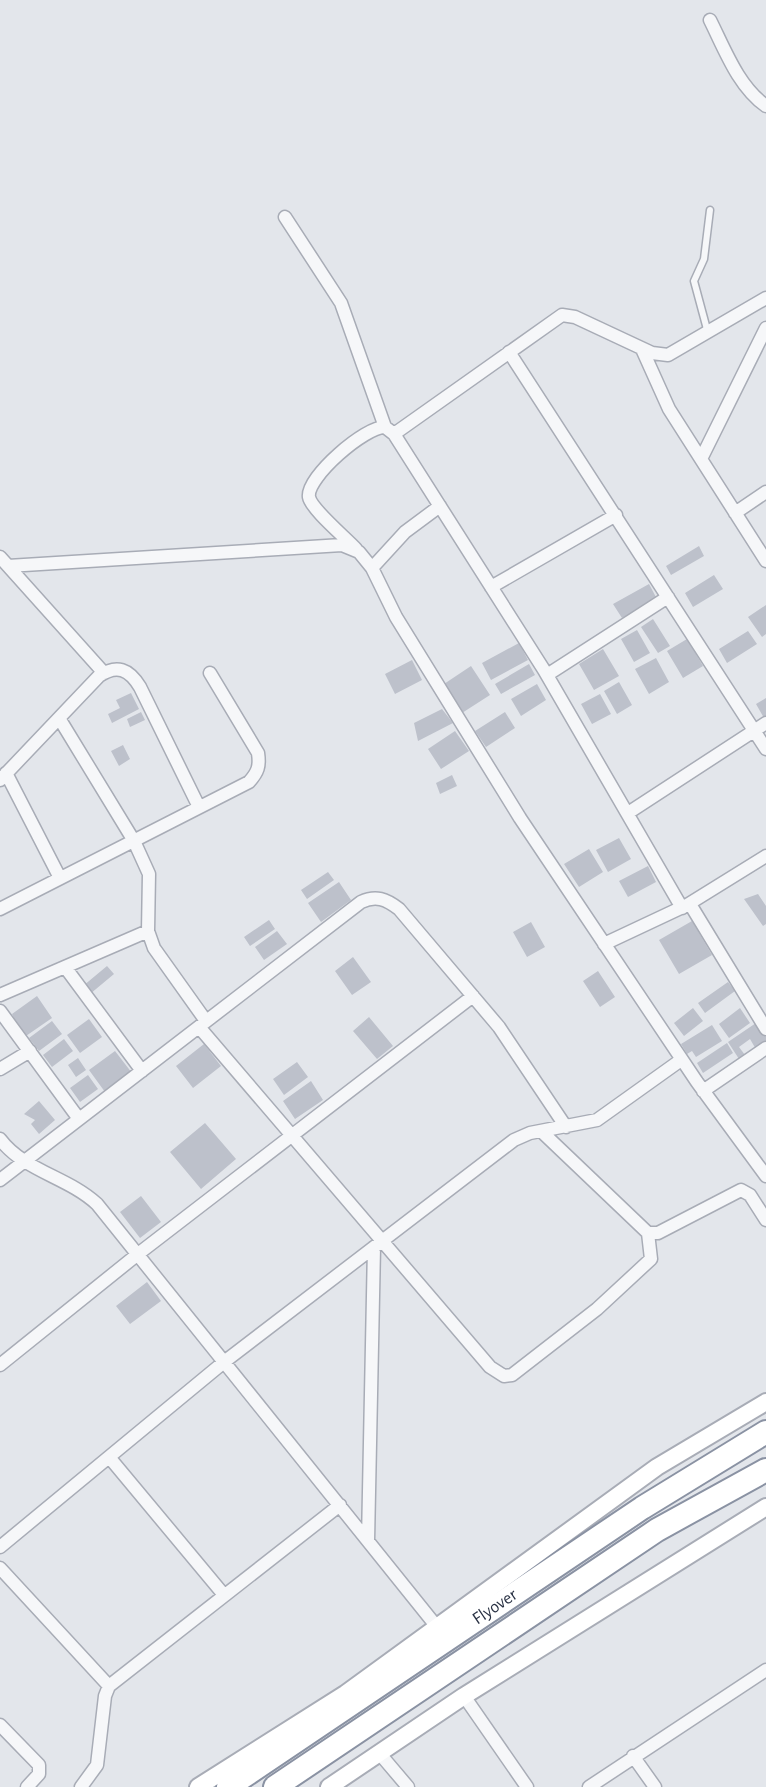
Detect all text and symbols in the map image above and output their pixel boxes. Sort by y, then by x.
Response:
street label: Flyover [469,1586,521,1628]

